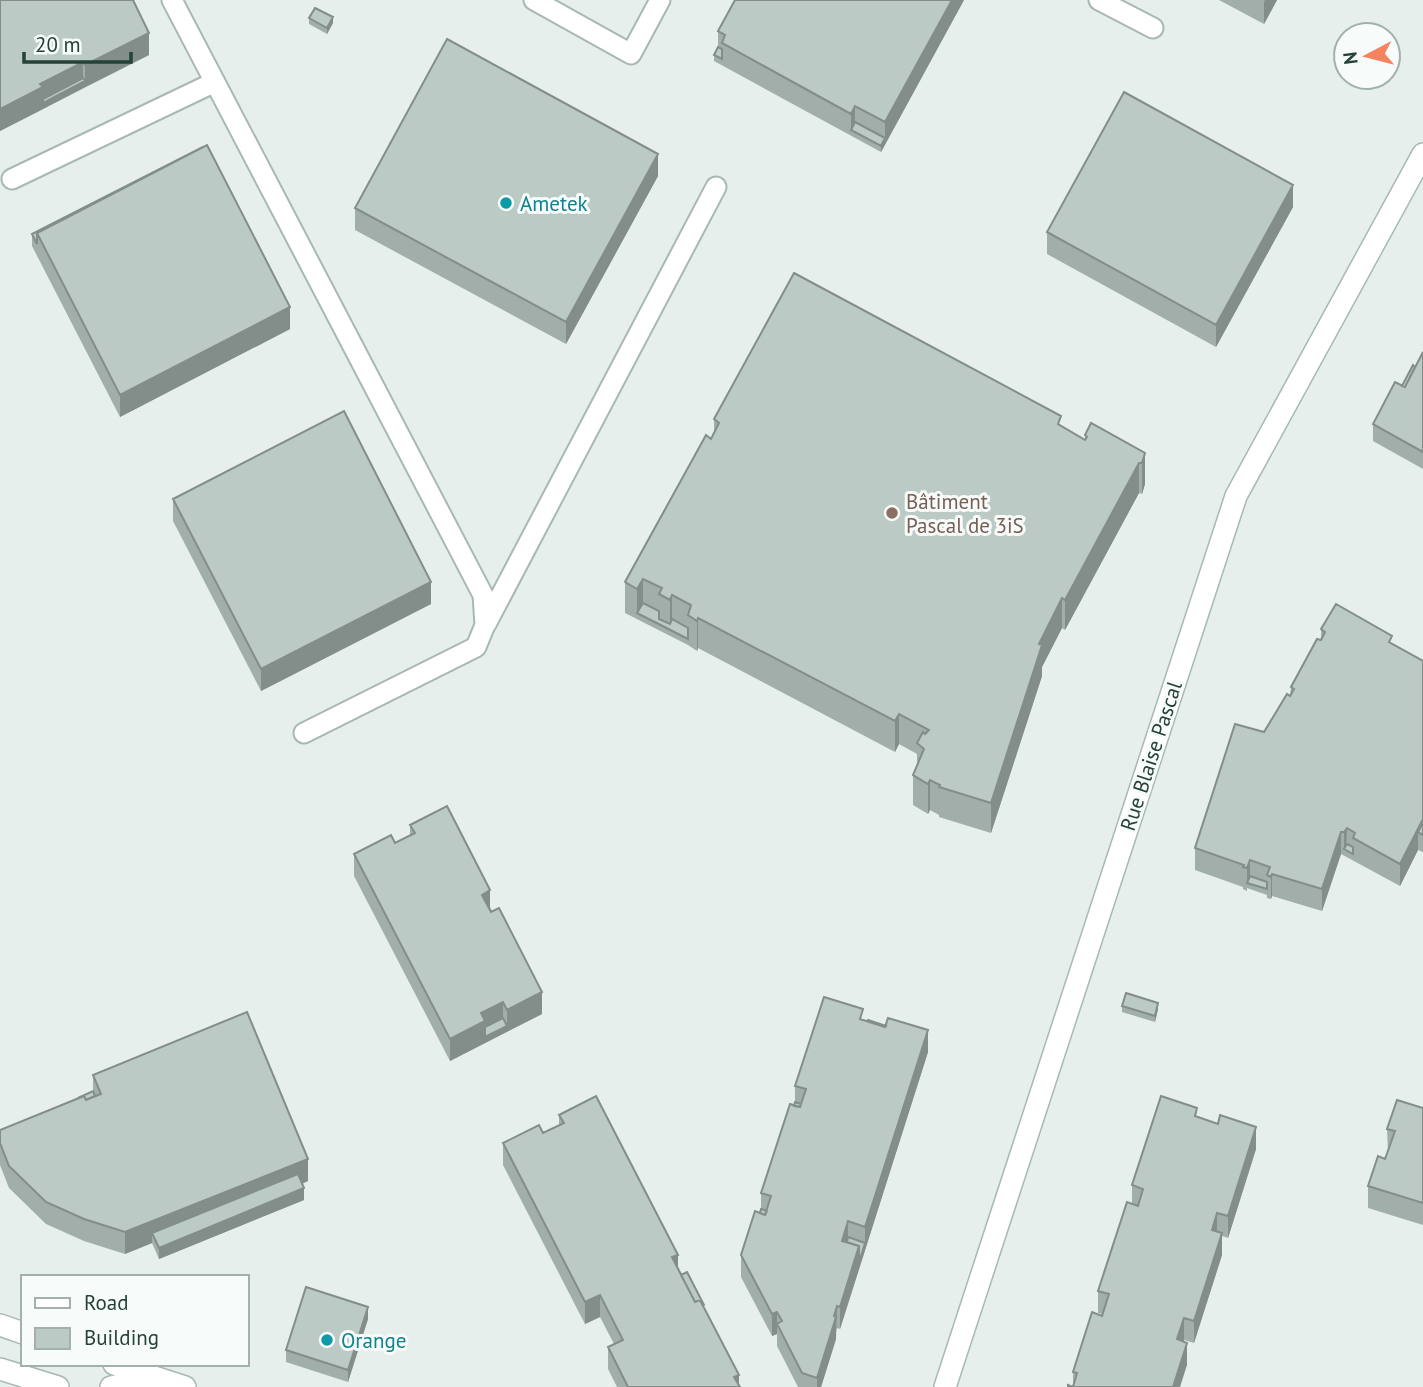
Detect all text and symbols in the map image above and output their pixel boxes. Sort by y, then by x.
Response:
scale bar [24,21,131,65]
north arrow [1332,21,1402,91]
text: 20 m [35,31,81,58]
text: N [1337,50,1363,66]
place label: Ametek [520,190,588,217]
marker: Ametek [498,195,514,211]
place label: Bâtiment Pascal de 3iS [906,488,1024,539]
marker: Bâtiment Pascal de 3iS [884,505,900,521]
street label: Rue Blaise Pascal [1114,678,1188,834]
legend [21,1275,248,1366]
text: Road [84,1289,128,1316]
text: Building [84,1324,159,1351]
place label: Orange [341,1327,406,1354]
marker: Orange [319,1332,335,1348]

